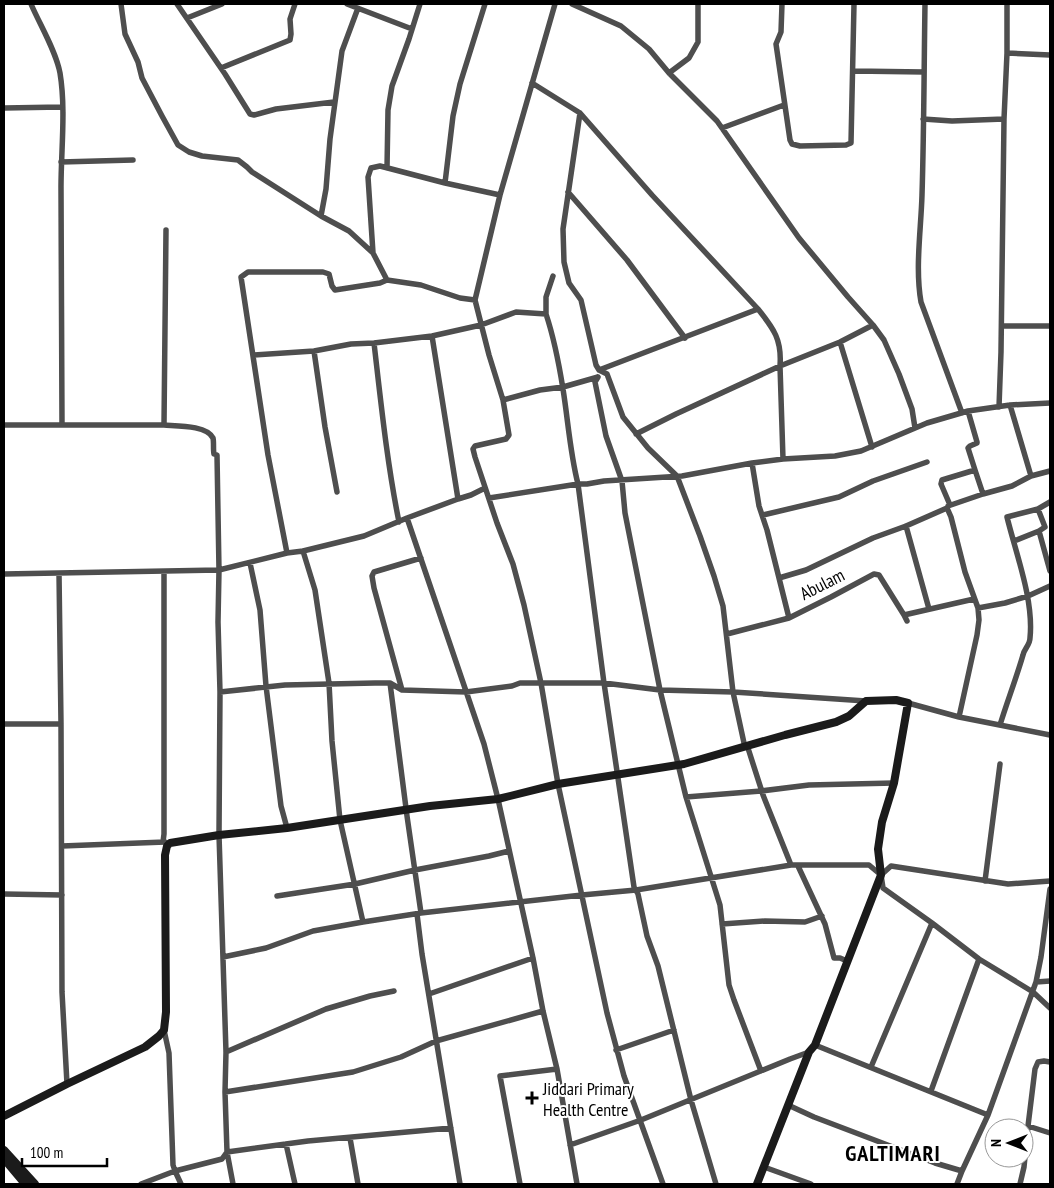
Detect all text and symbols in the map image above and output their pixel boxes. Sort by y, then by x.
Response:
street label: Abulam [796,563,848,605]
place label: Jiddari Primary Health Centre [542,1077,634,1121]
marker: Jiddari Primary Health Centre [525,1091,539,1105]
north arrow [984,1118,1034,1168]
scale bar [22,1136,108,1168]
district label: GALTIMARI [845,1139,941,1167]
text: N [987,1139,1005,1147]
text: 100 m [30,1143,63,1162]

